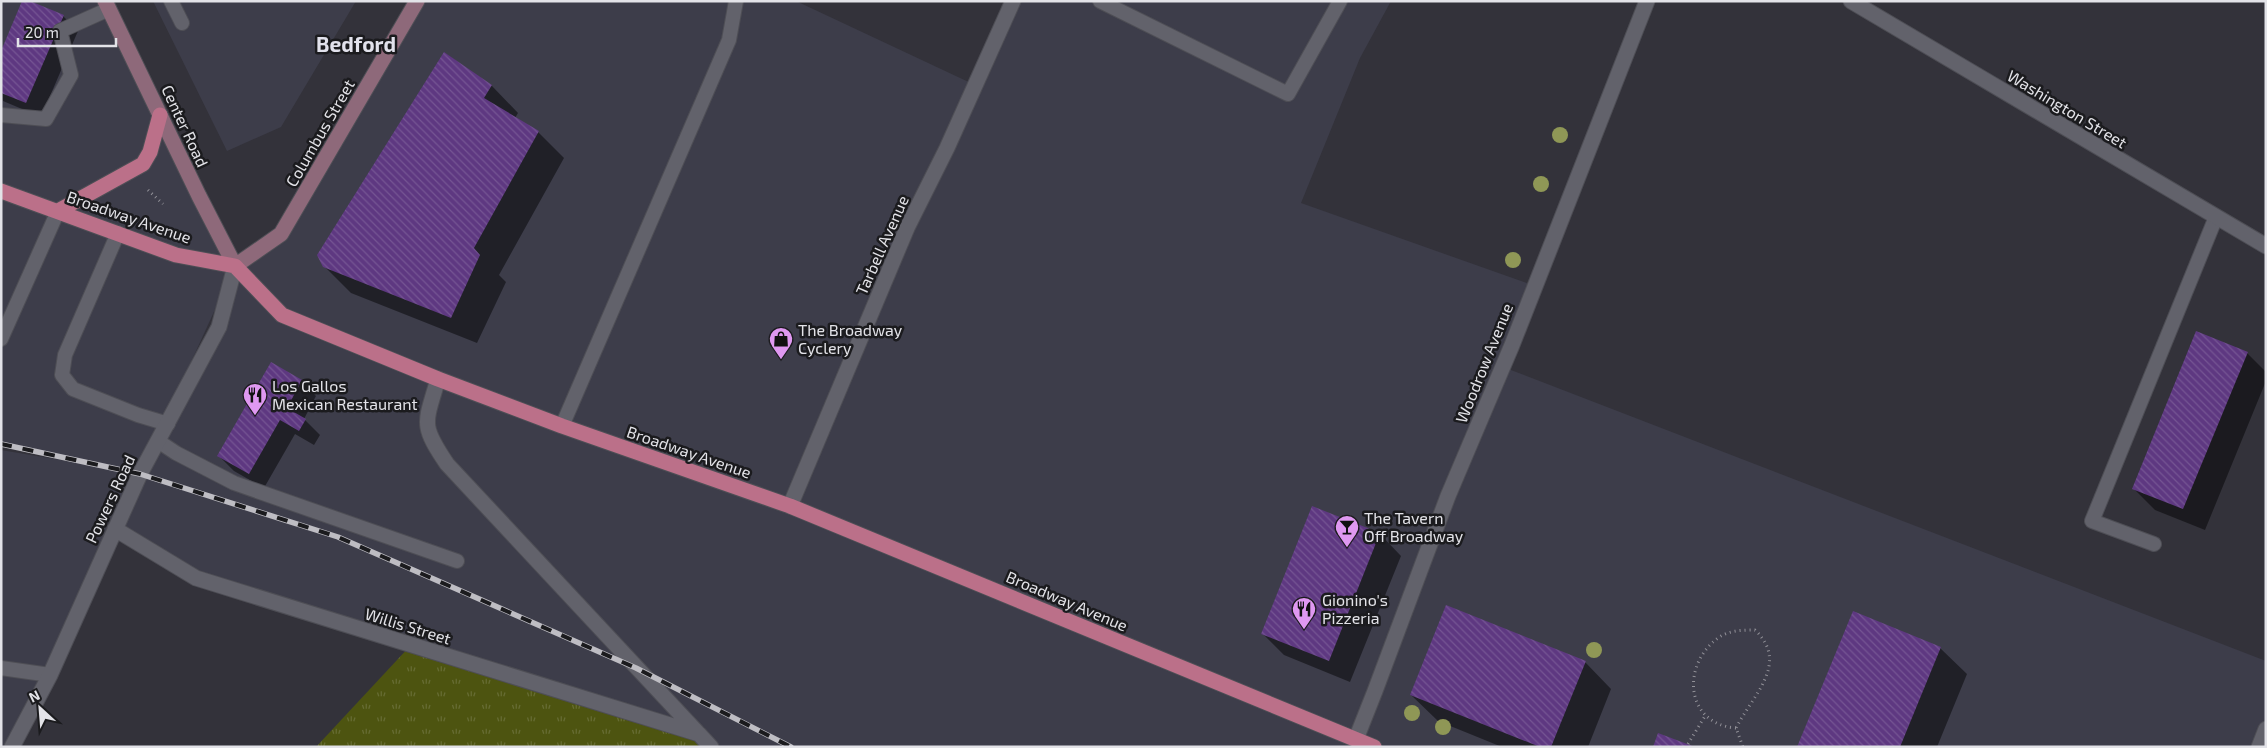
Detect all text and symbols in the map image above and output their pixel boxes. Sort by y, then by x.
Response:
scale bar [18,15,115,47]
text: 20 m [25,23,59,41]
district label: Bedford [316,31,396,56]
street label: Washington Street [2004,65,2130,152]
street label: Columbus Street [281,76,358,190]
street label: Center Road [158,82,213,170]
street label: Broadway Avenue [65,186,194,247]
street label: Tarbell Avenue [851,192,912,297]
street label: Woodrow Avenue [1451,300,1516,425]
place label: The Broadway Cyclery [798,320,903,357]
shop icon: The Broadway Cyclery [768,326,794,360]
place label: Los Gallos Mexican Restaurant [272,376,418,413]
restaurant icon: Los Gallos Mexican Restaurant [242,382,268,416]
street label: Broadway Avenue [625,421,754,482]
street label: Powers Road [81,452,138,546]
place label: The Tavern Off Broadway [1364,508,1464,545]
bar icon: The Tavern Off Broadway [1334,514,1360,548]
street label: Broadway Avenue [1004,566,1131,635]
place label: Gionino's Pizzeria [1322,590,1388,627]
restaurant icon: Gionino's Pizzeria [1291,596,1317,630]
street label: Willis Street [363,603,453,648]
north arrow [15,683,65,733]
text: N [26,686,42,706]

